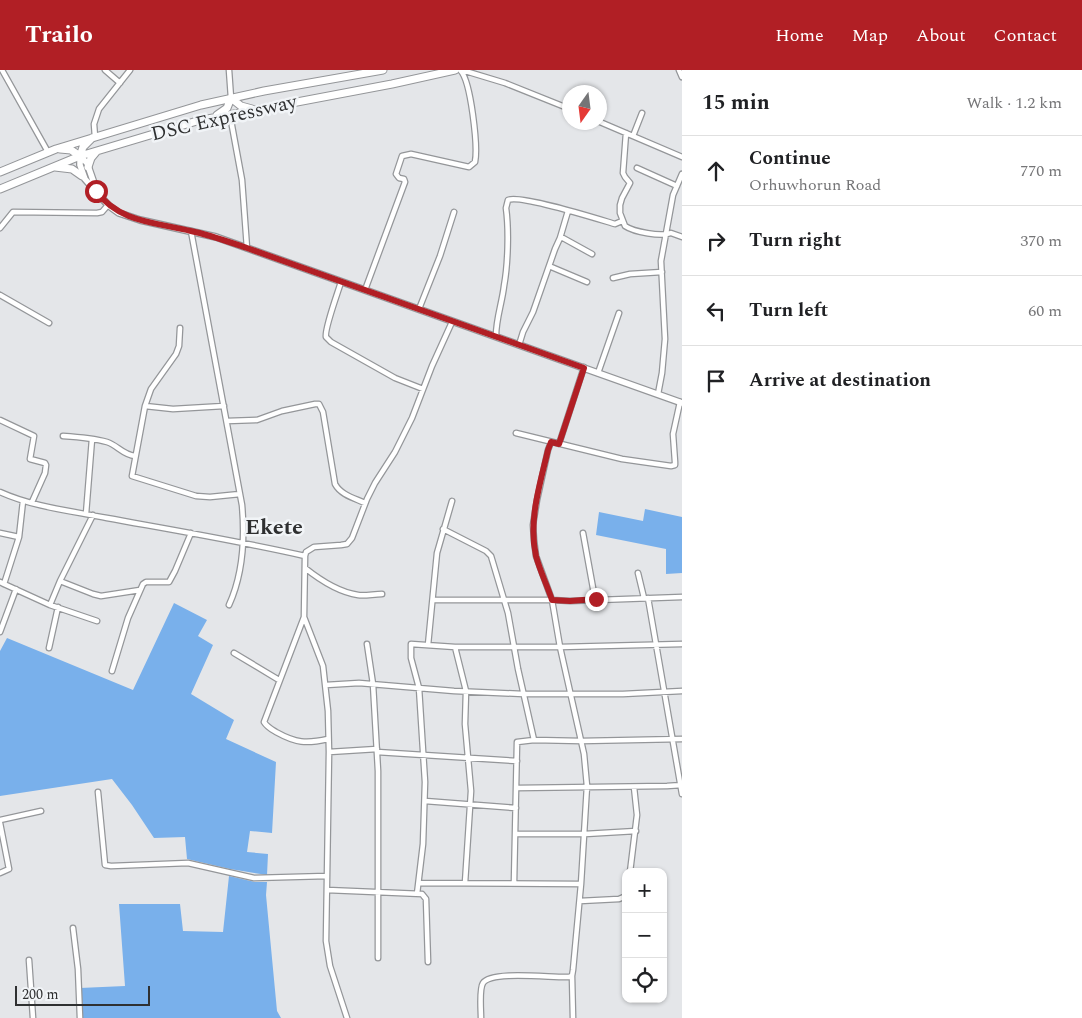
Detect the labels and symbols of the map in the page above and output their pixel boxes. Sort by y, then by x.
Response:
north arrow [562,85,607,130]
street label: DSC Expressway [148,86,301,149]
route start [85,180,108,203]
district label: Ekete [245,511,303,544]
route end [585,588,608,611]
scale bar [15,983,150,1006]

